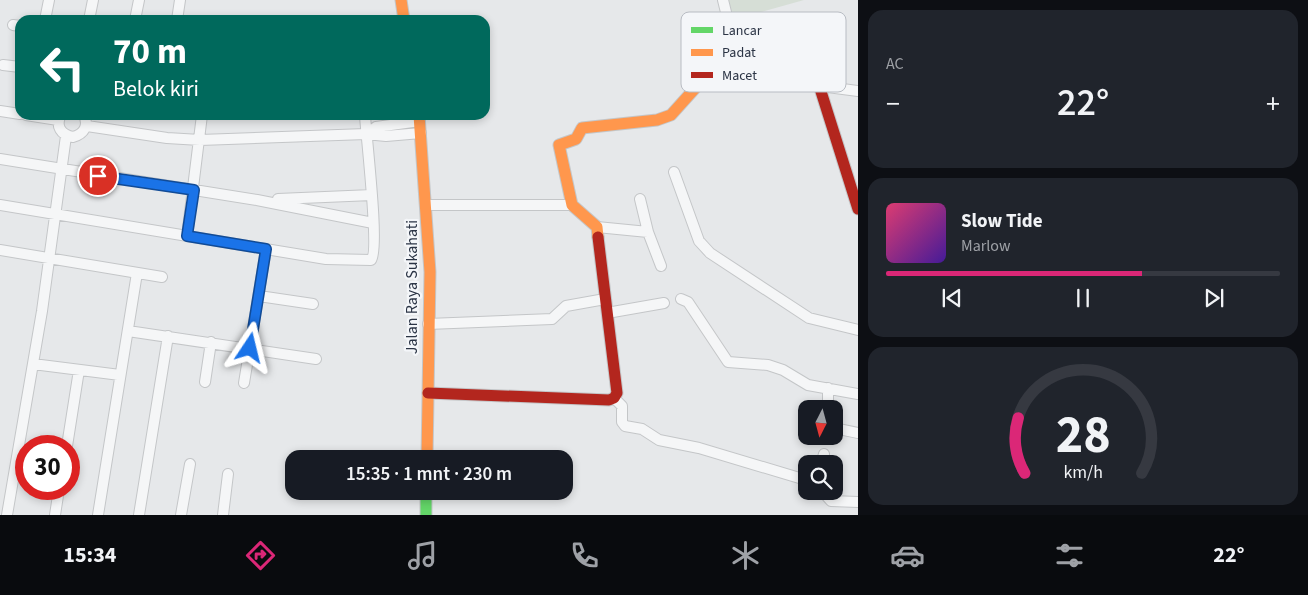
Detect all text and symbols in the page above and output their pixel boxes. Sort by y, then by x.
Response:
legend [681,12,846,92]
text: Lancar [722,21,762,41]
text: 70 m [113,27,187,77]
icon: left [30,35,95,100]
text: Padat [722,43,756,63]
text: AC [886,53,904,75]
text: Macet [722,66,757,86]
text: Belok kiri [113,73,199,105]
text: 22° [1057,76,1109,130]
text: − [886,84,900,124]
text: + [1266,84,1280,124]
pin [77,155,119,197]
icon: arrive [84,162,112,190]
text: Slow Tide [961,208,1042,235]
street label: Jalan Raya Sukahati [401,220,423,354]
text: Marlow [961,235,1010,257]
icon: previous [938,284,966,312]
icon: pause [1069,284,1097,312]
icon: next [1200,284,1228,312]
position arrow [223,321,275,373]
text: 28 [1056,399,1110,473]
north arrow [798,400,842,445]
map controls [798,400,843,500]
speed limit sign: 30 [15,435,80,500]
button: search [798,455,843,500]
text: km/h [1063,460,1103,485]
text: 15:35 · 1 mnt · 230 m [346,461,512,488]
icon: directions [243,538,278,573]
icon: music [405,538,440,573]
icon: phone [567,538,602,573]
icon: climate [728,538,763,573]
icon: car [890,538,925,573]
icon: filters [1052,538,1087,573]
text: 15:34 [63,539,116,571]
text: 22° [1213,539,1245,571]

